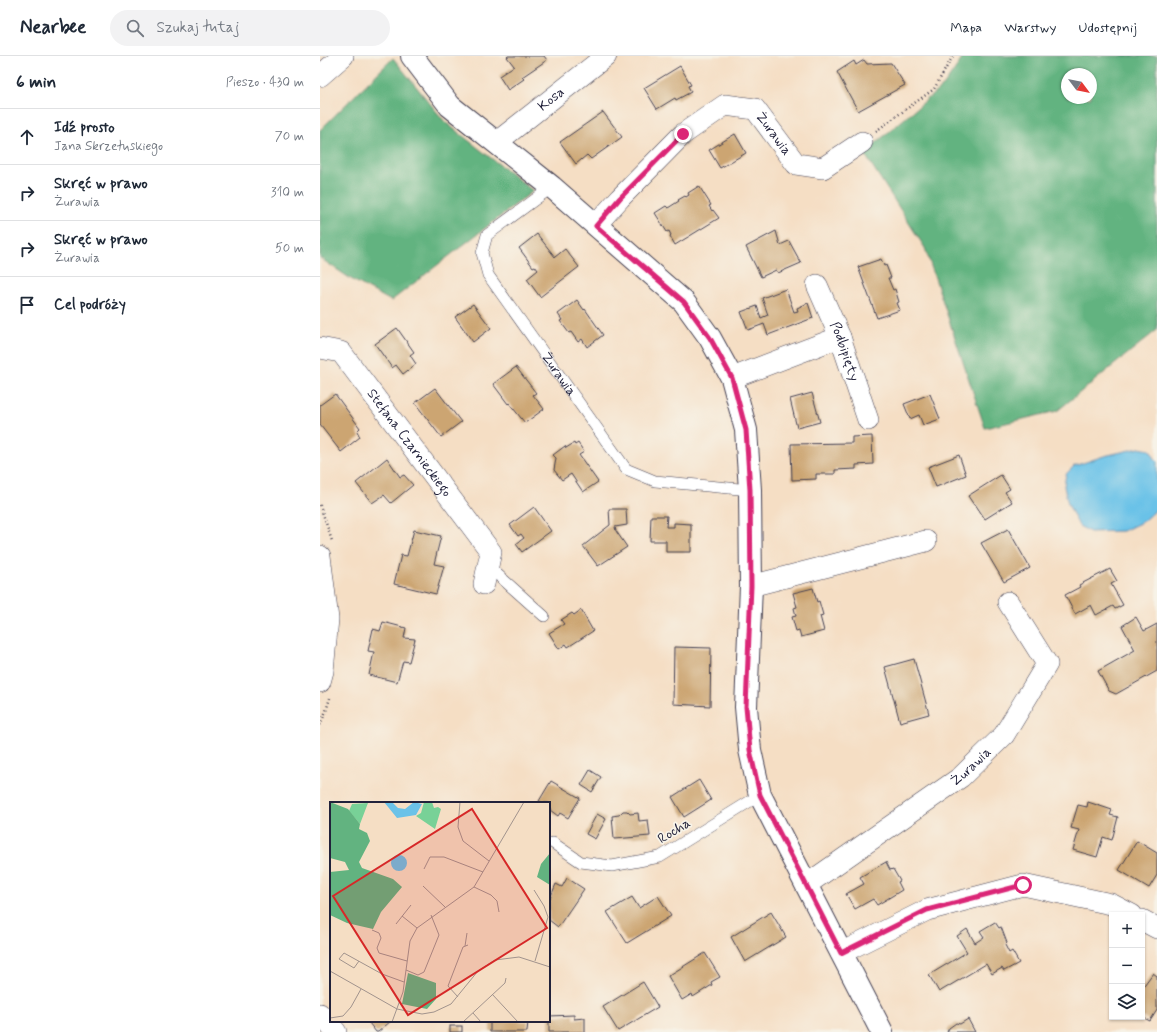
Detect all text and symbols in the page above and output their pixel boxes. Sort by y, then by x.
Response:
search box [110,10,390,46]
text: Nearbee [20,15,86,40]
icon: search [124,17,146,39]
text: Szukaj tutaj [156,18,239,38]
text: Mapa [950,19,982,37]
text: Warstwy [1004,19,1056,37]
text: Udostępnij [1078,19,1137,37]
north arrow [1061,68,1097,104]
text: 6 min [16,71,56,93]
text: Pieszo · 430 m [226,74,304,91]
street label: Kosa [534,83,568,115]
street label: Żurawia [751,108,795,159]
text: Idź prosto [54,118,115,138]
route end [674,125,692,143]
icon: ahead [16,126,38,148]
text: 70 m [275,128,304,145]
text: Jana Skrzetuskiego [54,138,163,155]
text: Skręć w prawo [54,174,148,194]
icon: right [16,182,38,204]
text: 310 m [271,184,304,201]
text: Żurawia [54,194,100,211]
text: Skręć w prawo [54,230,148,250]
icon: right [16,238,38,260]
text: 50 m [275,240,304,257]
text: Żurawia [54,250,100,267]
icon: arrive [16,294,38,316]
text: Cel podróży [54,295,126,315]
street label: Podbipięty [825,319,863,384]
street label: Żurawia [537,349,580,400]
street label: Stefana Czarnieckiego [363,385,456,501]
street label: Żurawia [947,743,995,791]
inset map [330,802,550,1022]
street label: Rocha [654,814,694,848]
route start [1014,876,1032,894]
map controls [1109,912,1145,1020]
button: + [1109,912,1145,948]
button: − [1109,948,1145,984]
button: layers [1109,984,1145,1020]

